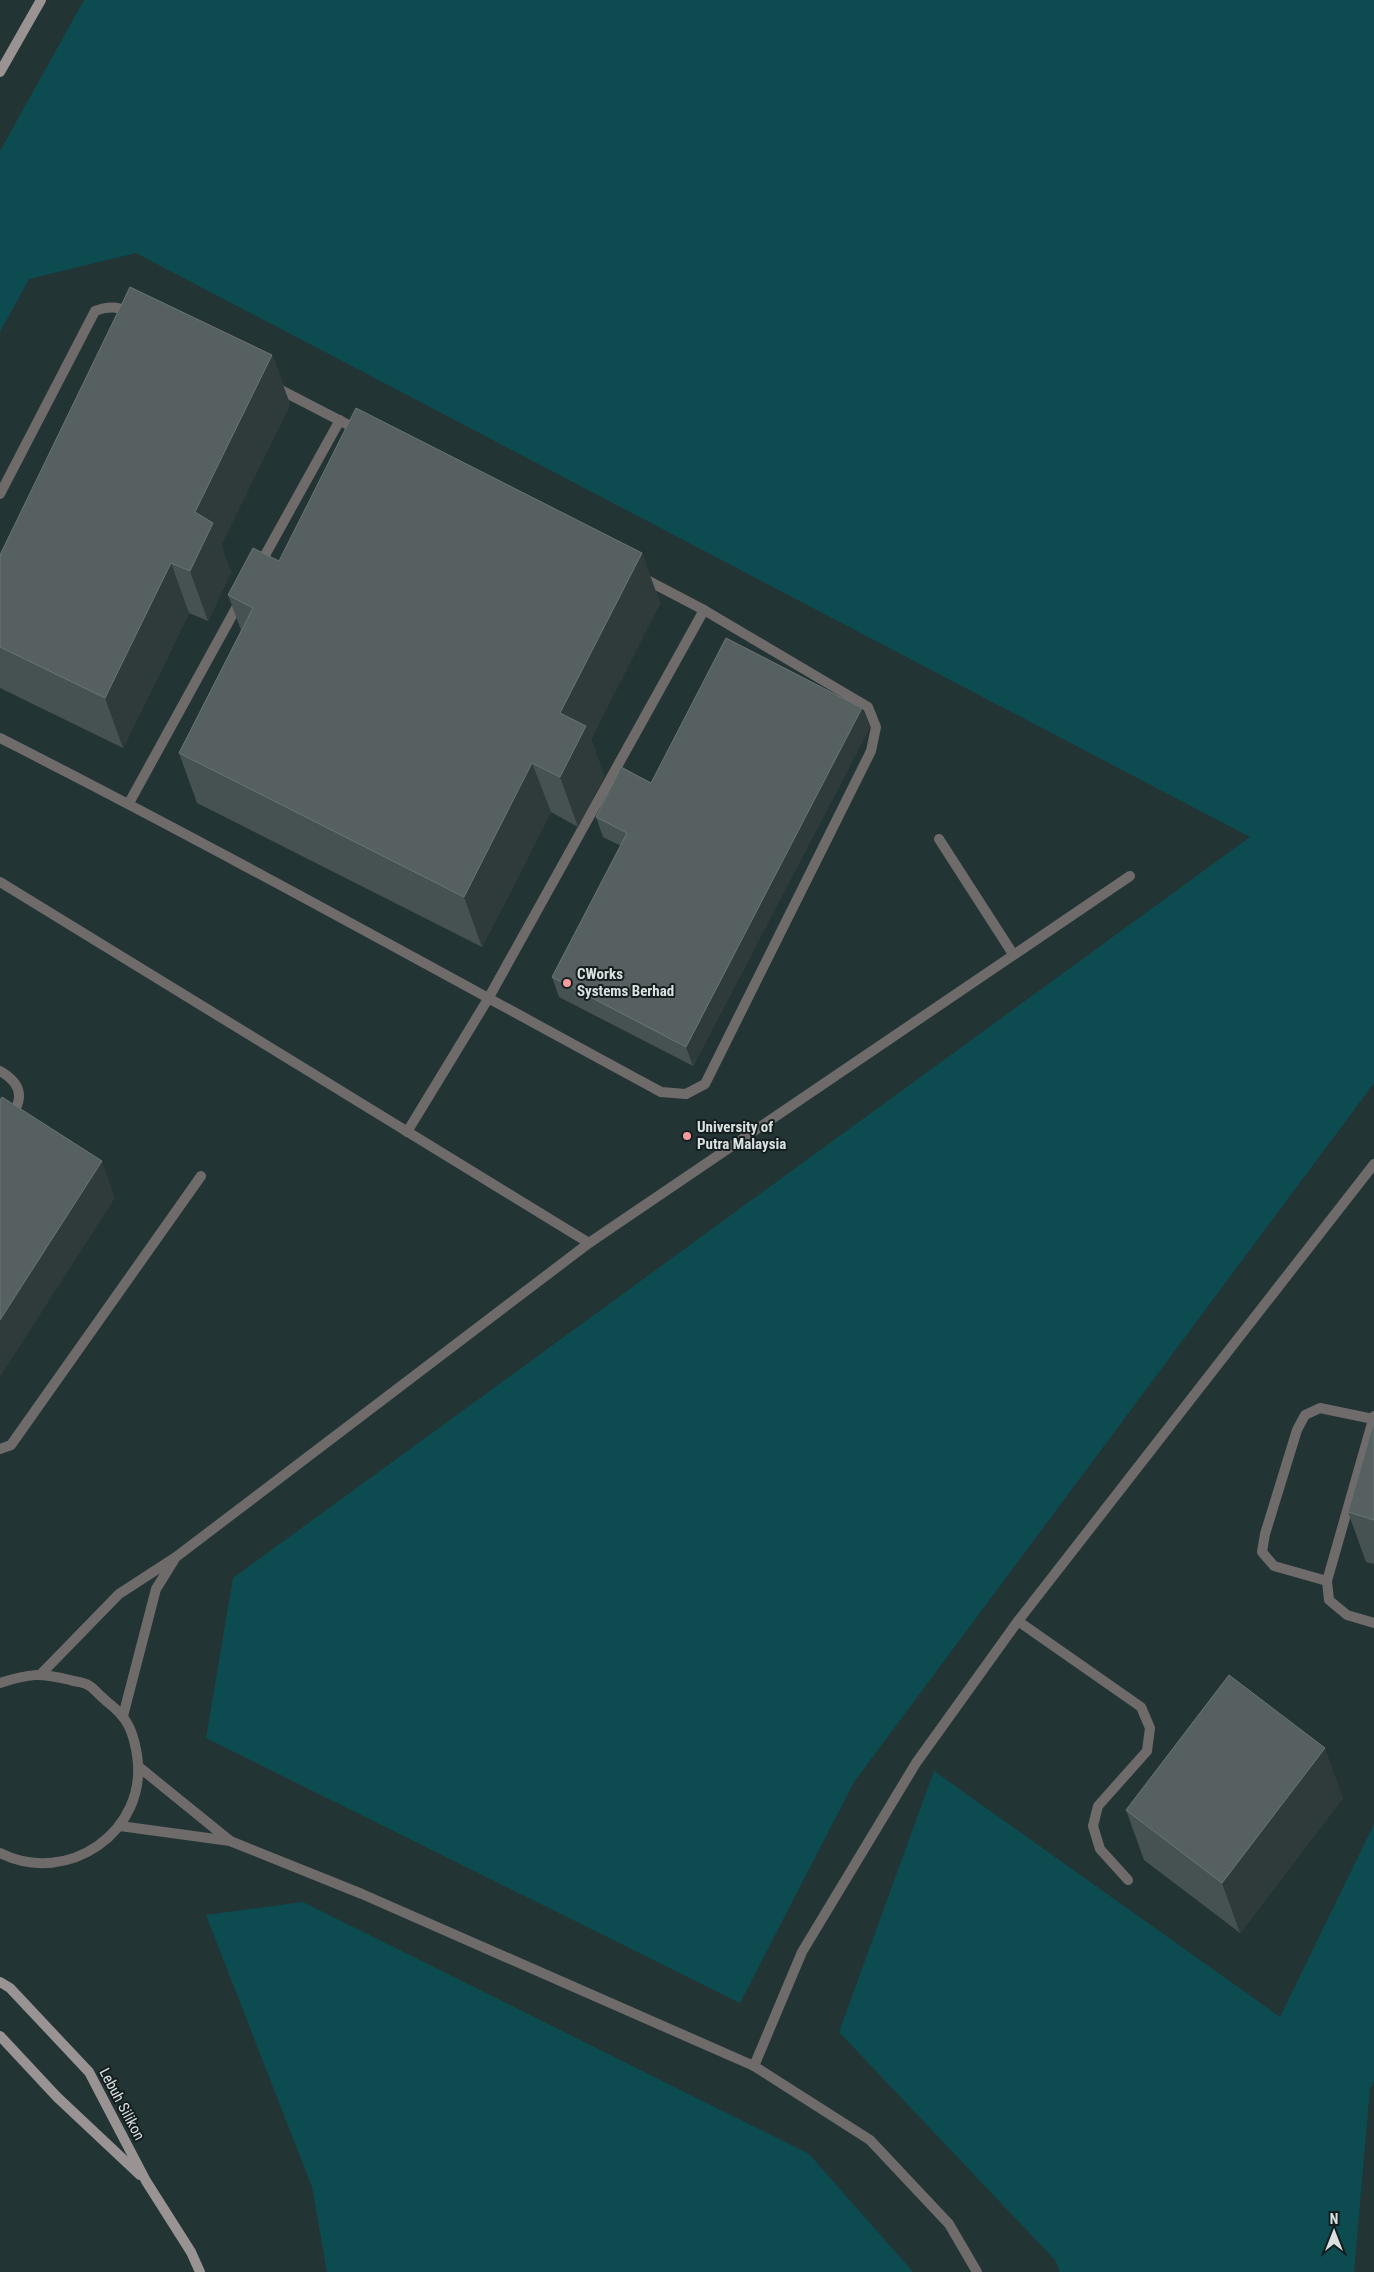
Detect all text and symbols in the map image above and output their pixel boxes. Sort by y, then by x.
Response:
place label: CWorks Systems Berhad [577,965,674,1000]
marker: CWorks Systems Berhad [561,977,573,989]
place label: University of Putra Malaysia [697,1118,786,1153]
marker: University of Putra Malaysia [681,1130,693,1142]
street label: Lebuh Silikon [95,2065,149,2143]
north arrow [1309,2207,1359,2257]
text: N [1330,2211,1338,2227]

